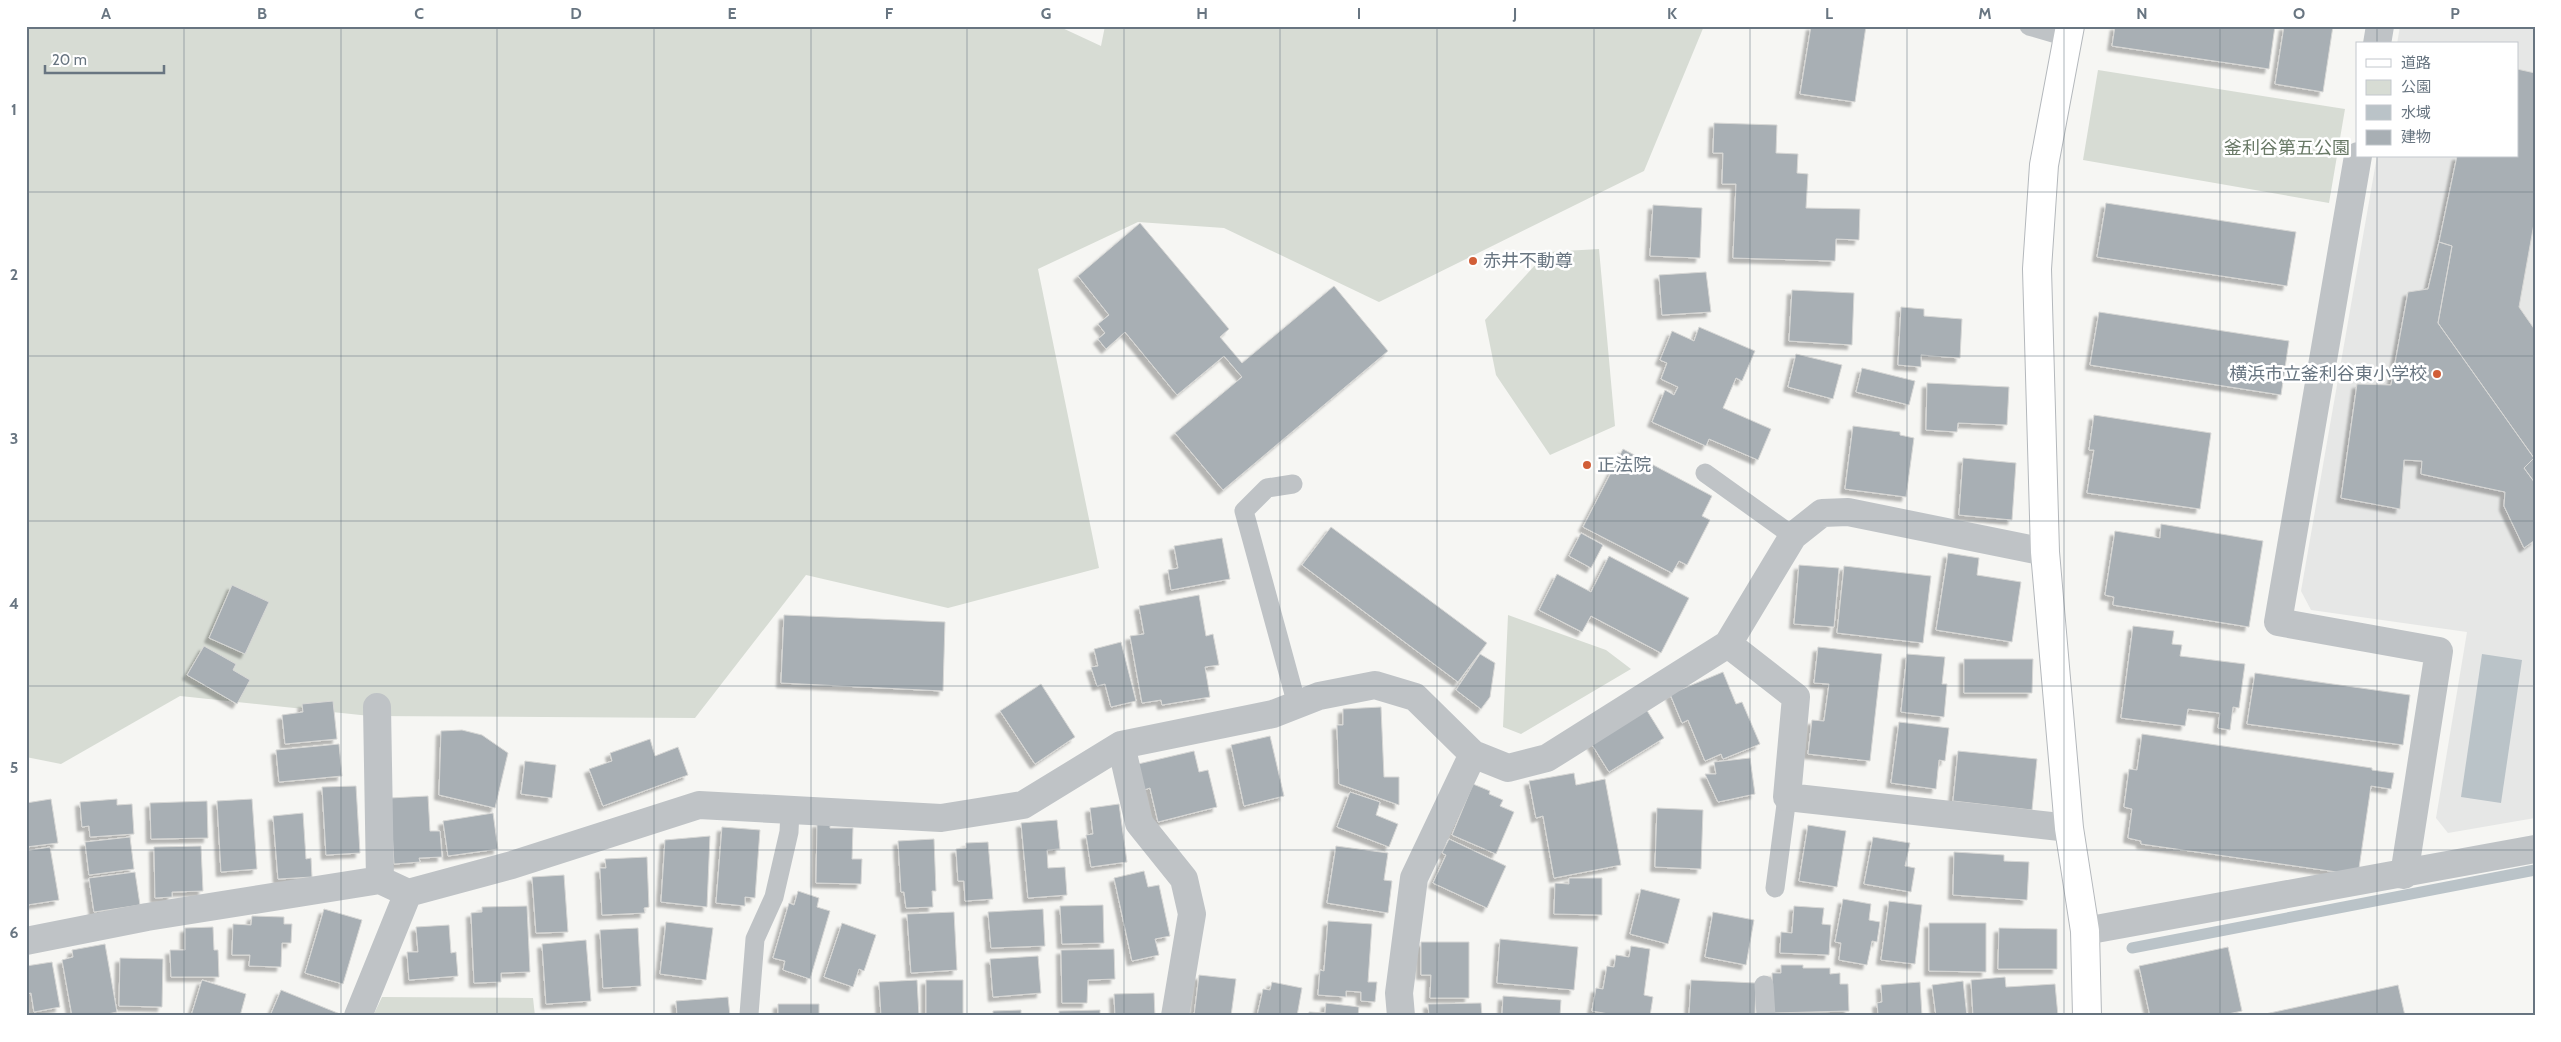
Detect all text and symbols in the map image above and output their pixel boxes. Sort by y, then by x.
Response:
text: A [101,4,111,23]
text: B [257,4,267,23]
text: C [414,4,424,23]
text: D [570,4,582,23]
text: E [727,4,737,23]
text: F [885,4,894,23]
text: G [1041,4,1051,23]
text: H [1196,4,1208,23]
text: I [1357,4,1361,23]
text: J [1512,4,1517,23]
text: K [1667,4,1677,23]
text: L [1825,4,1833,23]
text: M [1978,4,1992,23]
text: N [2136,4,2148,23]
text: O [2293,4,2305,23]
text: P [2450,4,2460,23]
scale bar [45,42,164,74]
legend [2356,42,2518,158]
text: 20 m [52,51,87,69]
text: 道路 [2401,54,2431,72]
text: 公園 [2401,78,2431,96]
text: 1 [11,100,17,119]
text: 水域 [2401,104,2431,122]
text: 建物 [2401,128,2431,146]
park label: 釜利谷第五公園 [2224,137,2350,159]
place label: 赤井不動尊 [1483,250,1573,272]
marker: 赤井不動尊 [1467,255,1479,267]
text: 2 [10,265,18,284]
place label: 横浜市立釜利谷東小学校 [2229,363,2427,385]
marker: 横浜市立釜利谷東小学校 [2431,368,2443,380]
text: 3 [10,429,18,448]
place label: 正法院 [1597,454,1651,476]
marker: 正法院 [1581,459,1593,471]
text: 4 [9,594,19,613]
text: 5 [10,758,18,777]
text: 6 [10,923,19,942]

